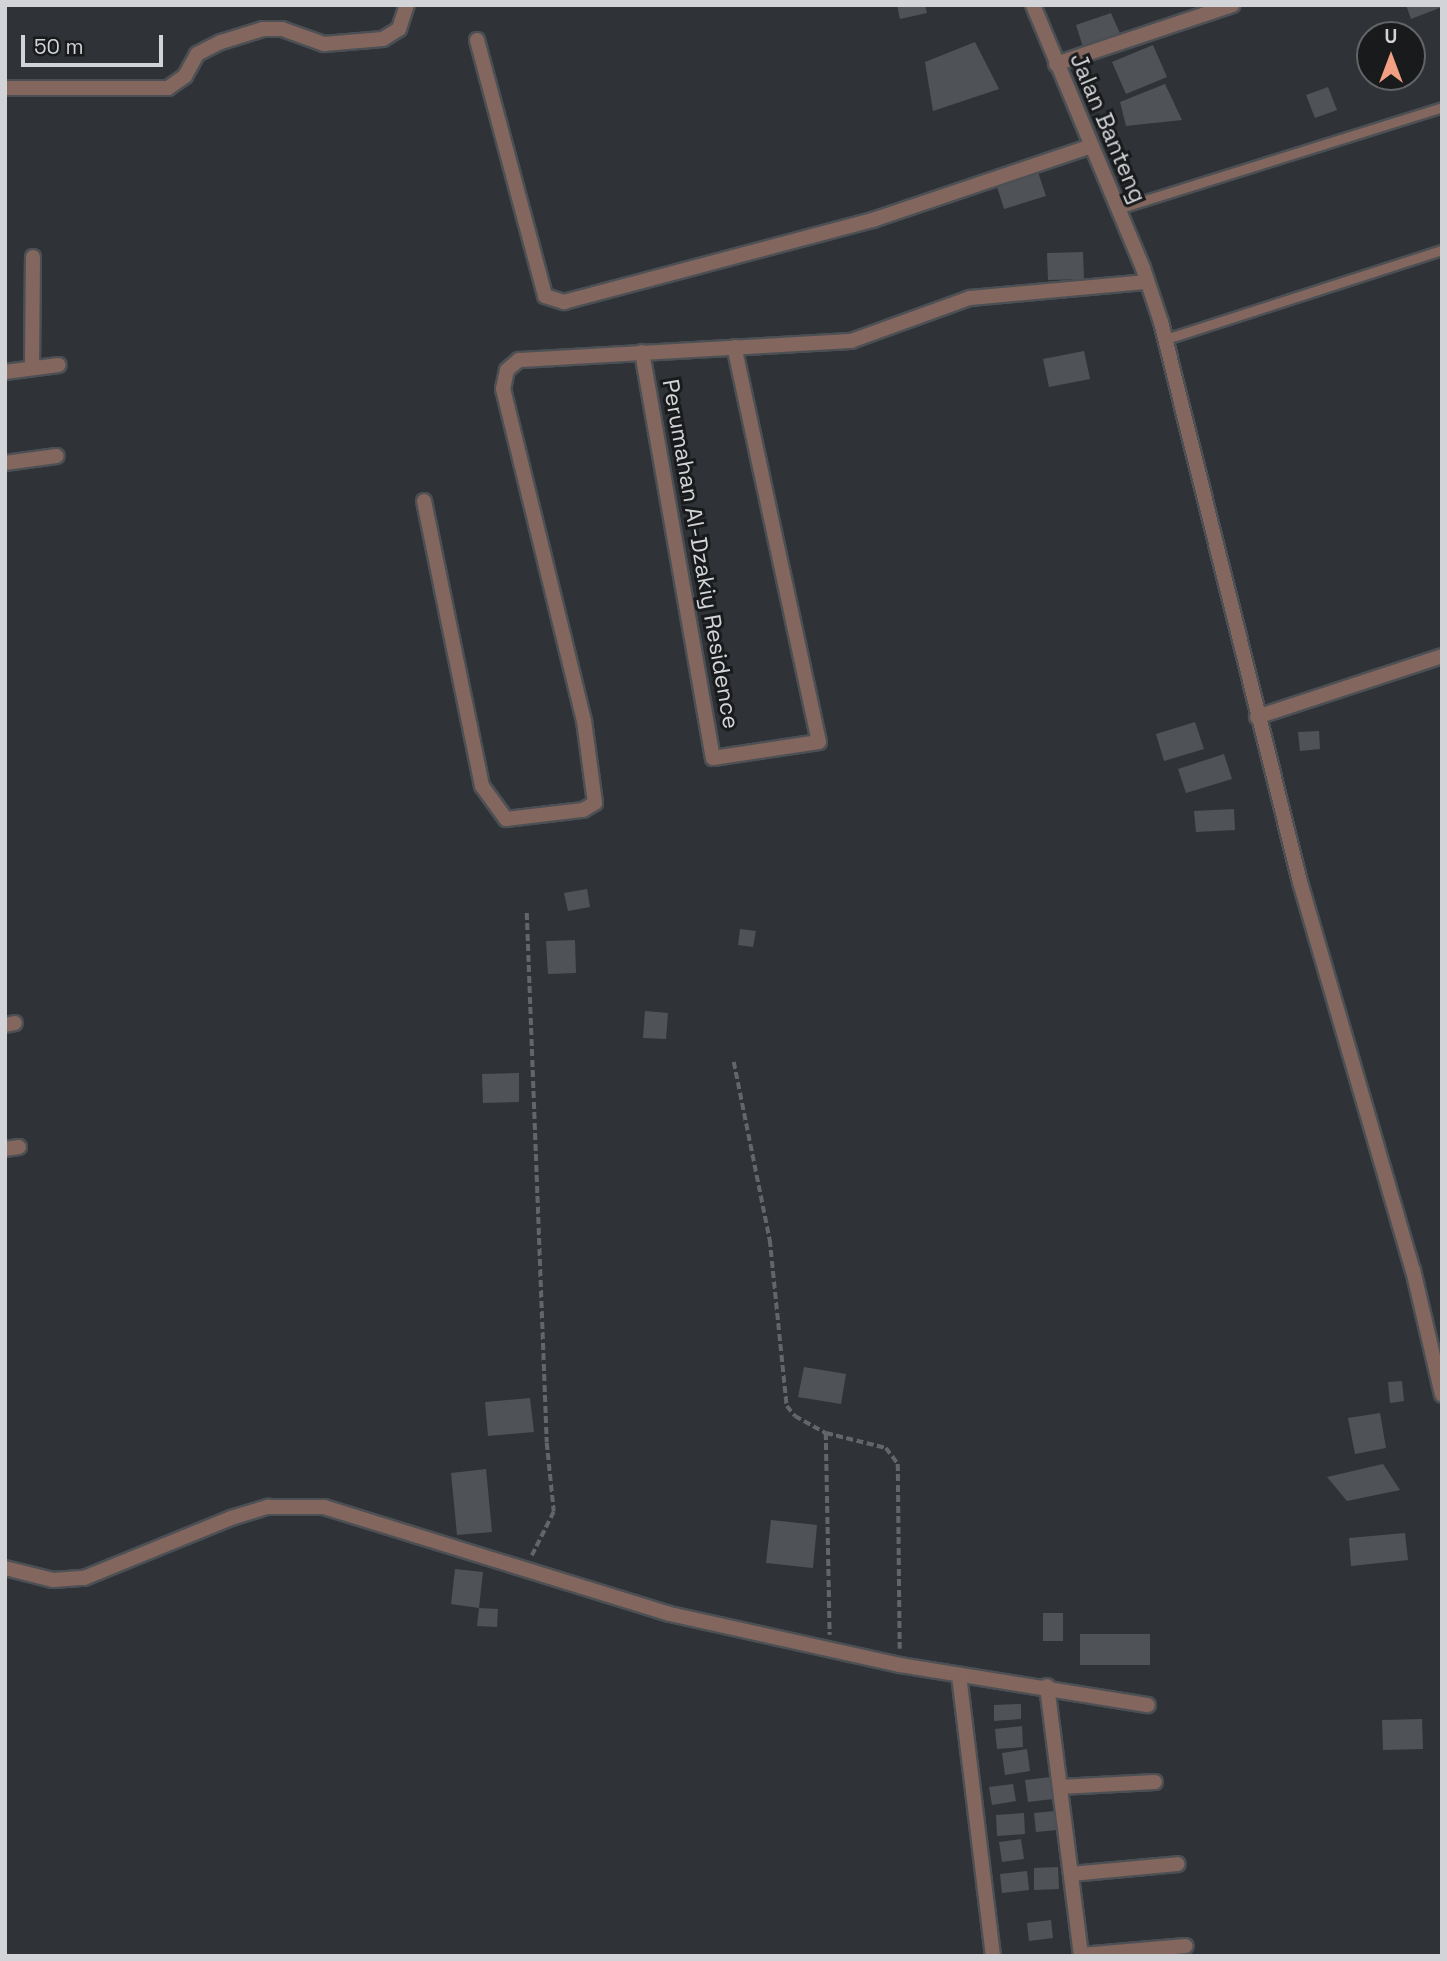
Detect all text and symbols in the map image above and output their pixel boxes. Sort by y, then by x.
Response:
scale bar [24,21,166,65]
north arrow [1356,21,1426,91]
text: U [1385,24,1397,49]
text: 50 m [34,33,84,60]
street label: Jalan Banteng [1064,49,1152,207]
street label: Perumahan Al-Dzakiy Residence [657,377,745,731]

